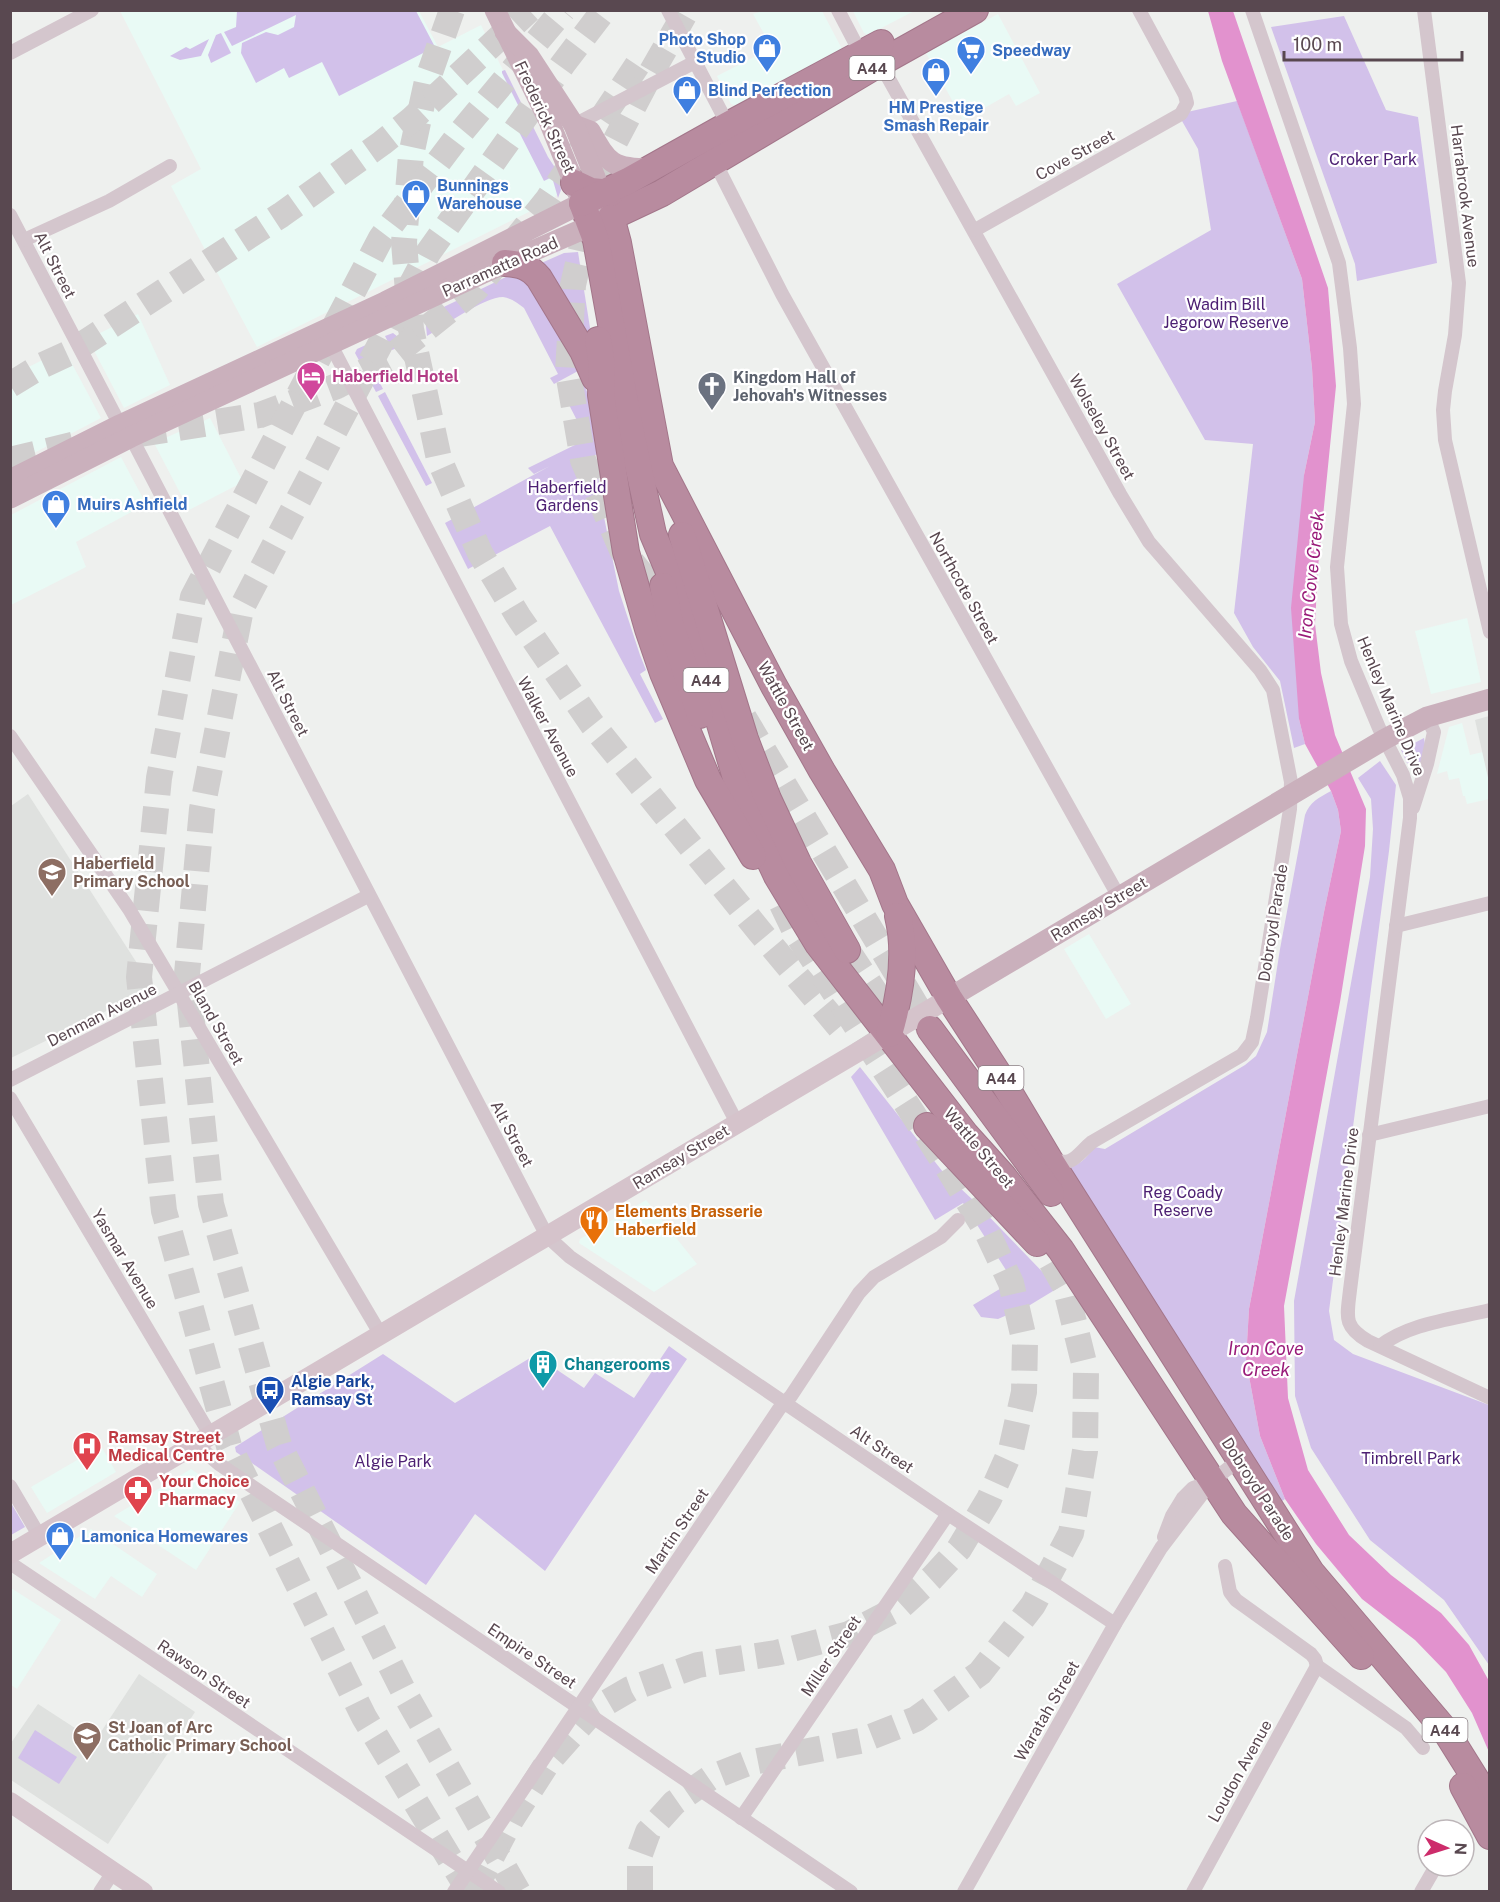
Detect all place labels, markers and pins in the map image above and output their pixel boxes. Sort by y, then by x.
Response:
place label: Photo Shop Studio [659,30,746,67]
shop icon: Photo Shop Studio [751,32,783,74]
supermarket icon: Speedway [955,34,987,76]
place label: Speedway [992,41,1071,60]
shop icon: HM Prestige Smash Repair [920,56,952,98]
shop icon: Blind Perfection [671,74,703,116]
place label: Blind Perfection [708,81,831,100]
place label: HM Prestige Smash Repair [883,98,989,135]
place label: Bunnings Warehouse [437,176,522,213]
shop icon: Bunnings Warehouse [400,178,432,220]
hotel icon: Haberfield Hotel [295,360,327,402]
place label: Haberfield Hotel [332,367,459,386]
place label: Kingdom Hall of Jehovah's Witnesses [733,368,887,405]
church icon: Kingdom Hall of Jehovah's Witnesses [696,370,728,412]
shop icon: Muirs Ashfield [40,488,72,530]
place label: Muirs Ashfield [77,495,187,514]
place label: Haberfield Primary School [73,854,190,891]
school or university icon: Haberfield Primary School [36,856,68,898]
place label: Elements Brasserie Haberfield [615,1202,763,1239]
restaurant icon: Elements Brasserie Haberfield [578,1204,610,1246]
building icon: Changerooms [527,1348,559,1390]
place label: Changerooms [564,1355,670,1374]
place label: Algie Park, Ramsay St [291,1372,375,1409]
bus stop icon: Algie Park, Ramsay St [254,1374,286,1416]
place label: Ramsay Street Medical Centre [108,1428,225,1465]
hospital icon: Ramsay Street Medical Centre [71,1430,103,1472]
place label: Your Choice Pharmacy [159,1472,249,1509]
pharmacy icon: Your Choice Pharmacy [122,1474,154,1516]
shop icon: Lamonica Homewares [44,1520,76,1562]
place label: Lamonica Homewares [81,1527,248,1546]
place label: St Joan of Arc Catholic Primary School [108,1718,292,1755]
school or university icon: St Joan of Arc Catholic Primary School [71,1720,103,1762]

